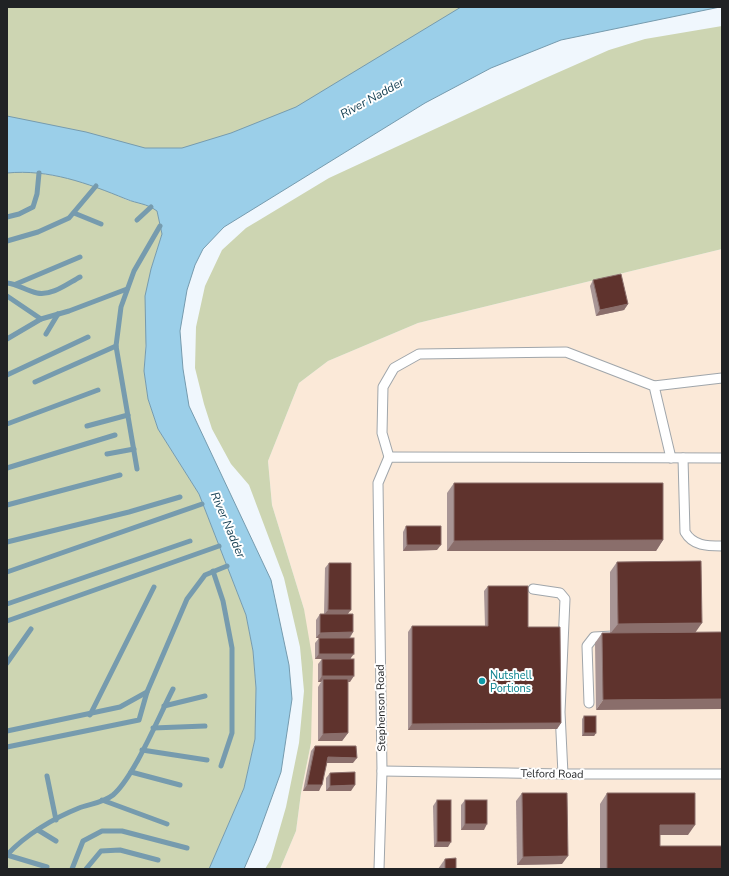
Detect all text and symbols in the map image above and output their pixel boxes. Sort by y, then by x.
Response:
water label: River Nadder [337,74,407,122]
water label: River Nadder [207,489,249,561]
street label: Stephenson Road [373,664,389,752]
place label: Nutshell Portions [490,668,533,696]
marker: Nutshell Portions [477,676,487,686]
street label: Telford Road [520,766,584,782]

